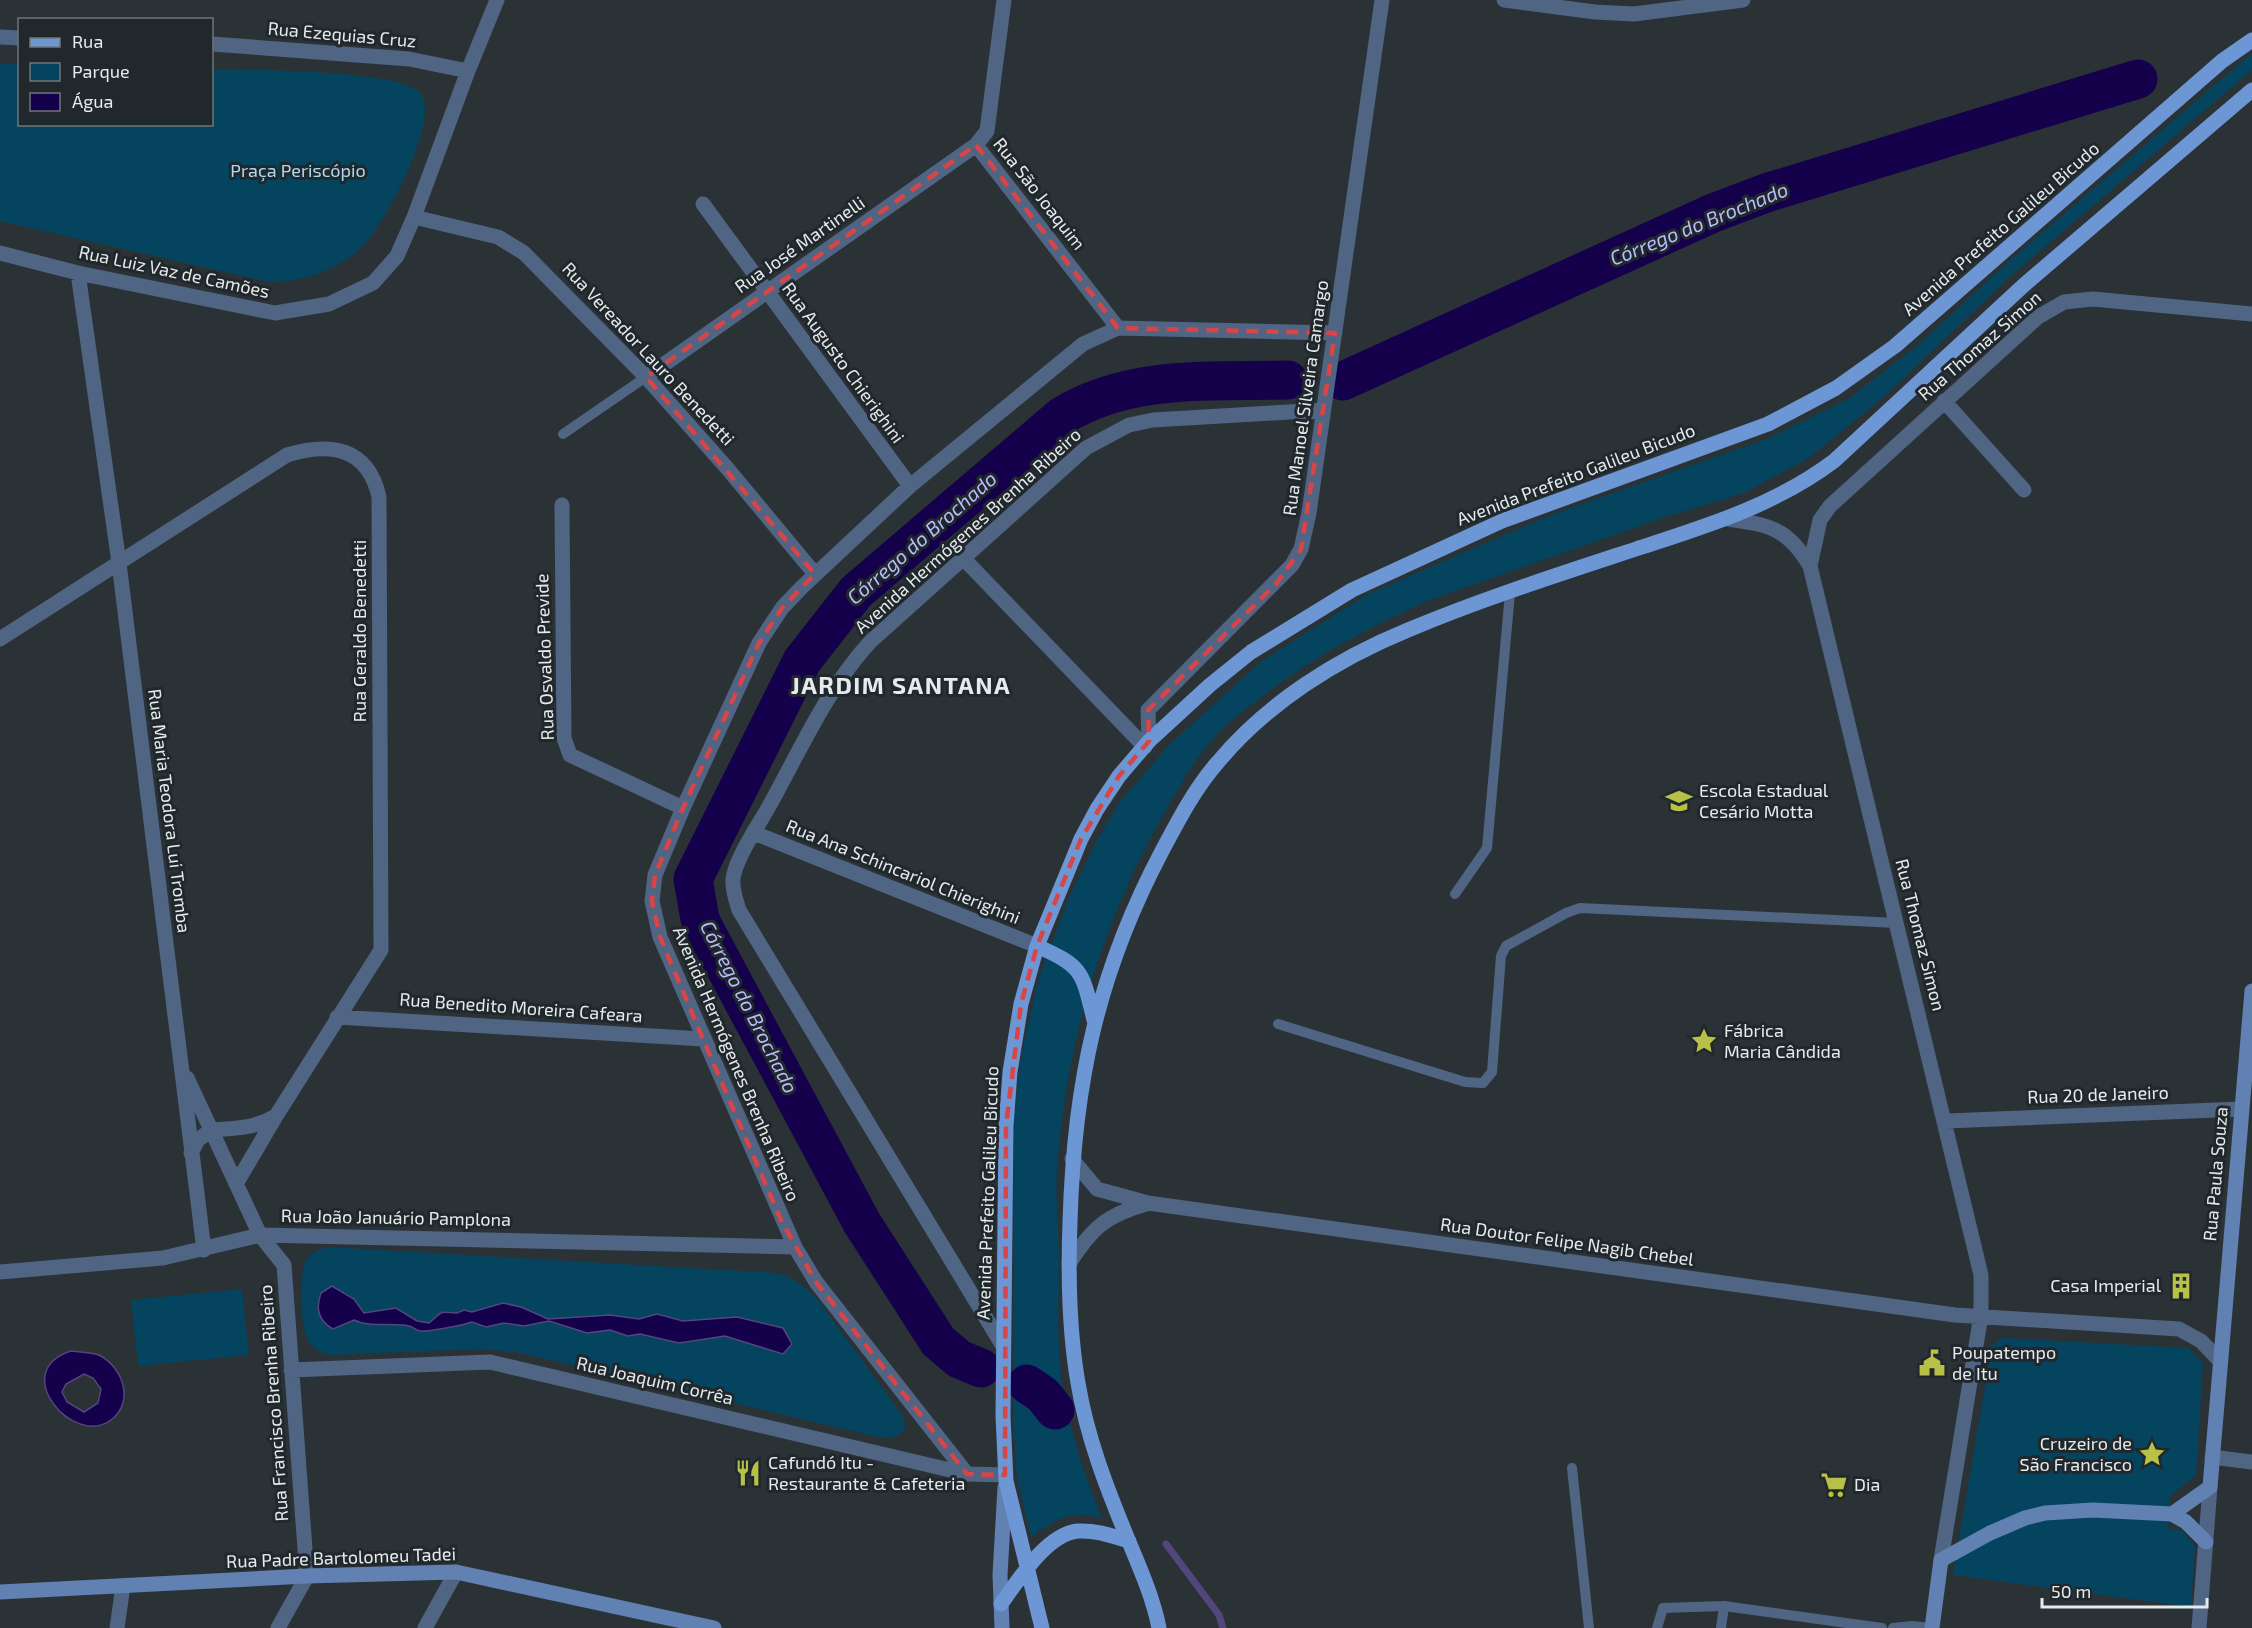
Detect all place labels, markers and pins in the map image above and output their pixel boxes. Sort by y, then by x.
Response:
place label: Escola Estadual Cesário Motta [1699,779,1829,822]
school or university icon: Escola Estadual Cesário Motta [1664,786,1694,816]
place label: Fábrica Maria Cândida [1724,1019,1841,1062]
place icon: Fábrica Maria Cândida [1689,1026,1719,1056]
building icon: Casa Imperial [2166,1271,2196,1301]
place label: Casa Imperial [2050,1274,2162,1296]
place label: Poupatempo de Itu [1952,1341,2056,1384]
public building icon: Poupatempo de Itu [1917,1348,1947,1378]
place label: Cruzeiro de São Francisco [2020,1432,2132,1475]
place icon: Cruzeiro de São Francisco [2137,1439,2167,1469]
place label: Cafundó Itu - Restaurante & Cafeteria [768,1451,965,1494]
restaurant icon: Cafundó Itu - Restaurante & Cafeteria [733,1458,763,1488]
supermarket icon: Dia [1819,1470,1849,1500]
place label: Dia [1854,1473,1880,1495]

